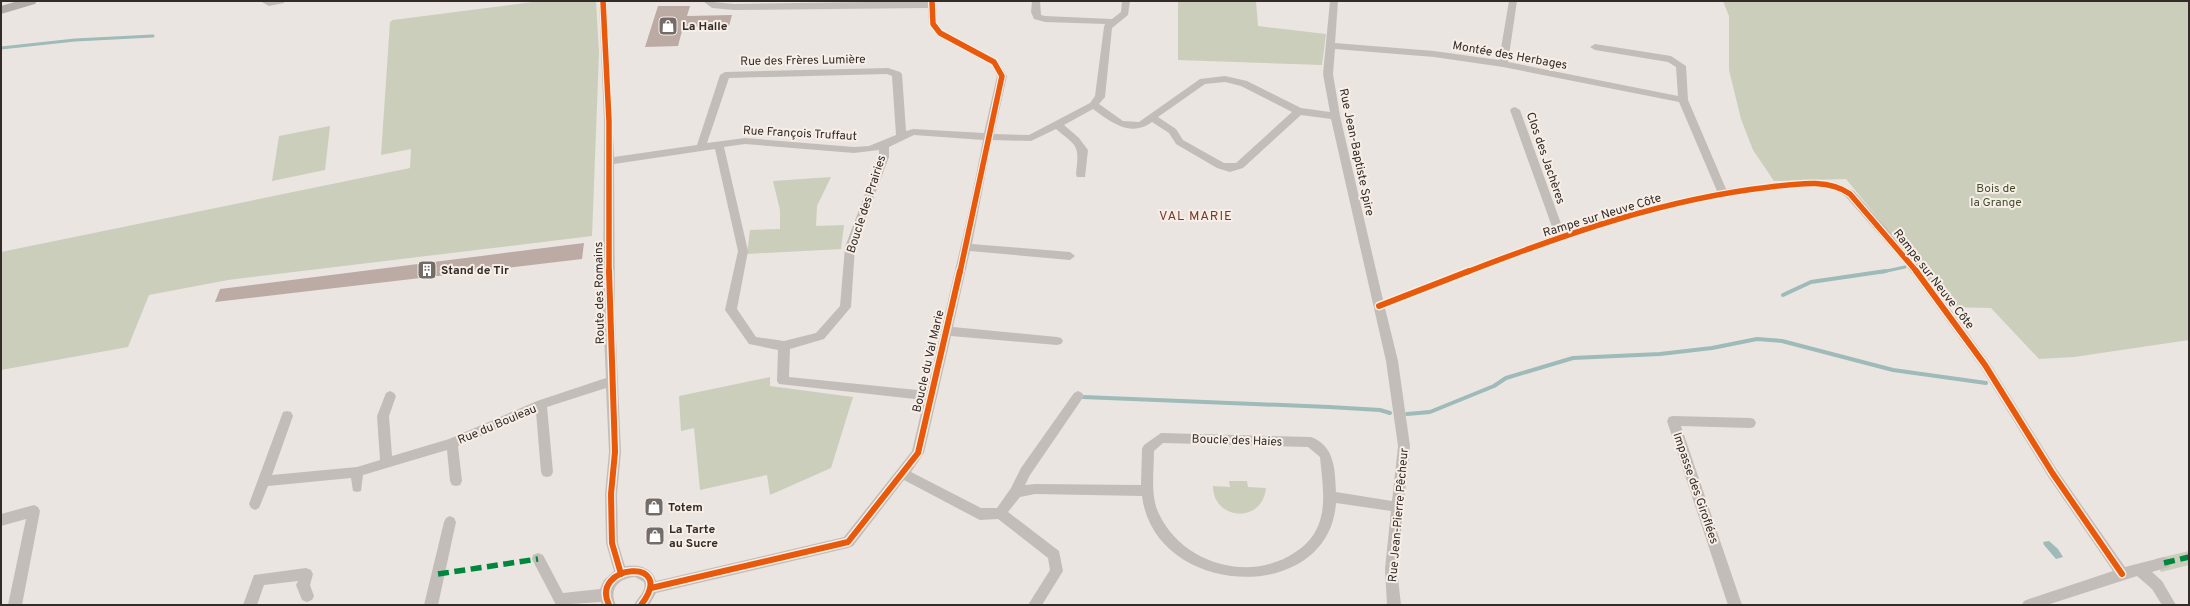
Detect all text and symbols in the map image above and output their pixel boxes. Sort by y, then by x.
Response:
shop icon: La Halle [657,15,679,37]
place label: La Halle [682,19,728,35]
street label: Montée des Herbages [1451,38,1568,74]
street label: Rue des Frères Lumière [740,52,866,70]
street label: Rue Jean-Baptiste Spire [1335,87,1377,217]
street label: Clos des Jachères [1522,110,1568,206]
street label: Rue François Truffaut [743,123,857,145]
street label: Boucle des Prairies [844,153,890,255]
park label: Bois de la Grange [1970,181,2022,211]
street label: Rampe sur Neuve Côte [1541,190,1663,242]
district label: VAL MARIE [1159,209,1233,225]
street label: Rampe sur Neuve Côte [1889,226,1977,333]
street label: Route des Romains [591,242,609,344]
building icon: Stand de Tir [416,259,438,281]
place label: Stand de Tir [441,263,509,279]
street label: Boucle du Val Marie [909,308,949,414]
street label: Rue du Bouleau [456,401,539,449]
street label: Boucle des Haies [1191,431,1283,451]
street label: Impasse des Giroflées [1668,431,1722,546]
street label: Rue Jean-Pierre Pêcheur [1385,447,1413,583]
shop icon: Totem [643,496,665,518]
place label: Totem [668,500,703,516]
place label: La Tarte au Sucre [669,522,718,552]
shop icon: La Tarte au Sucre [644,525,666,547]

